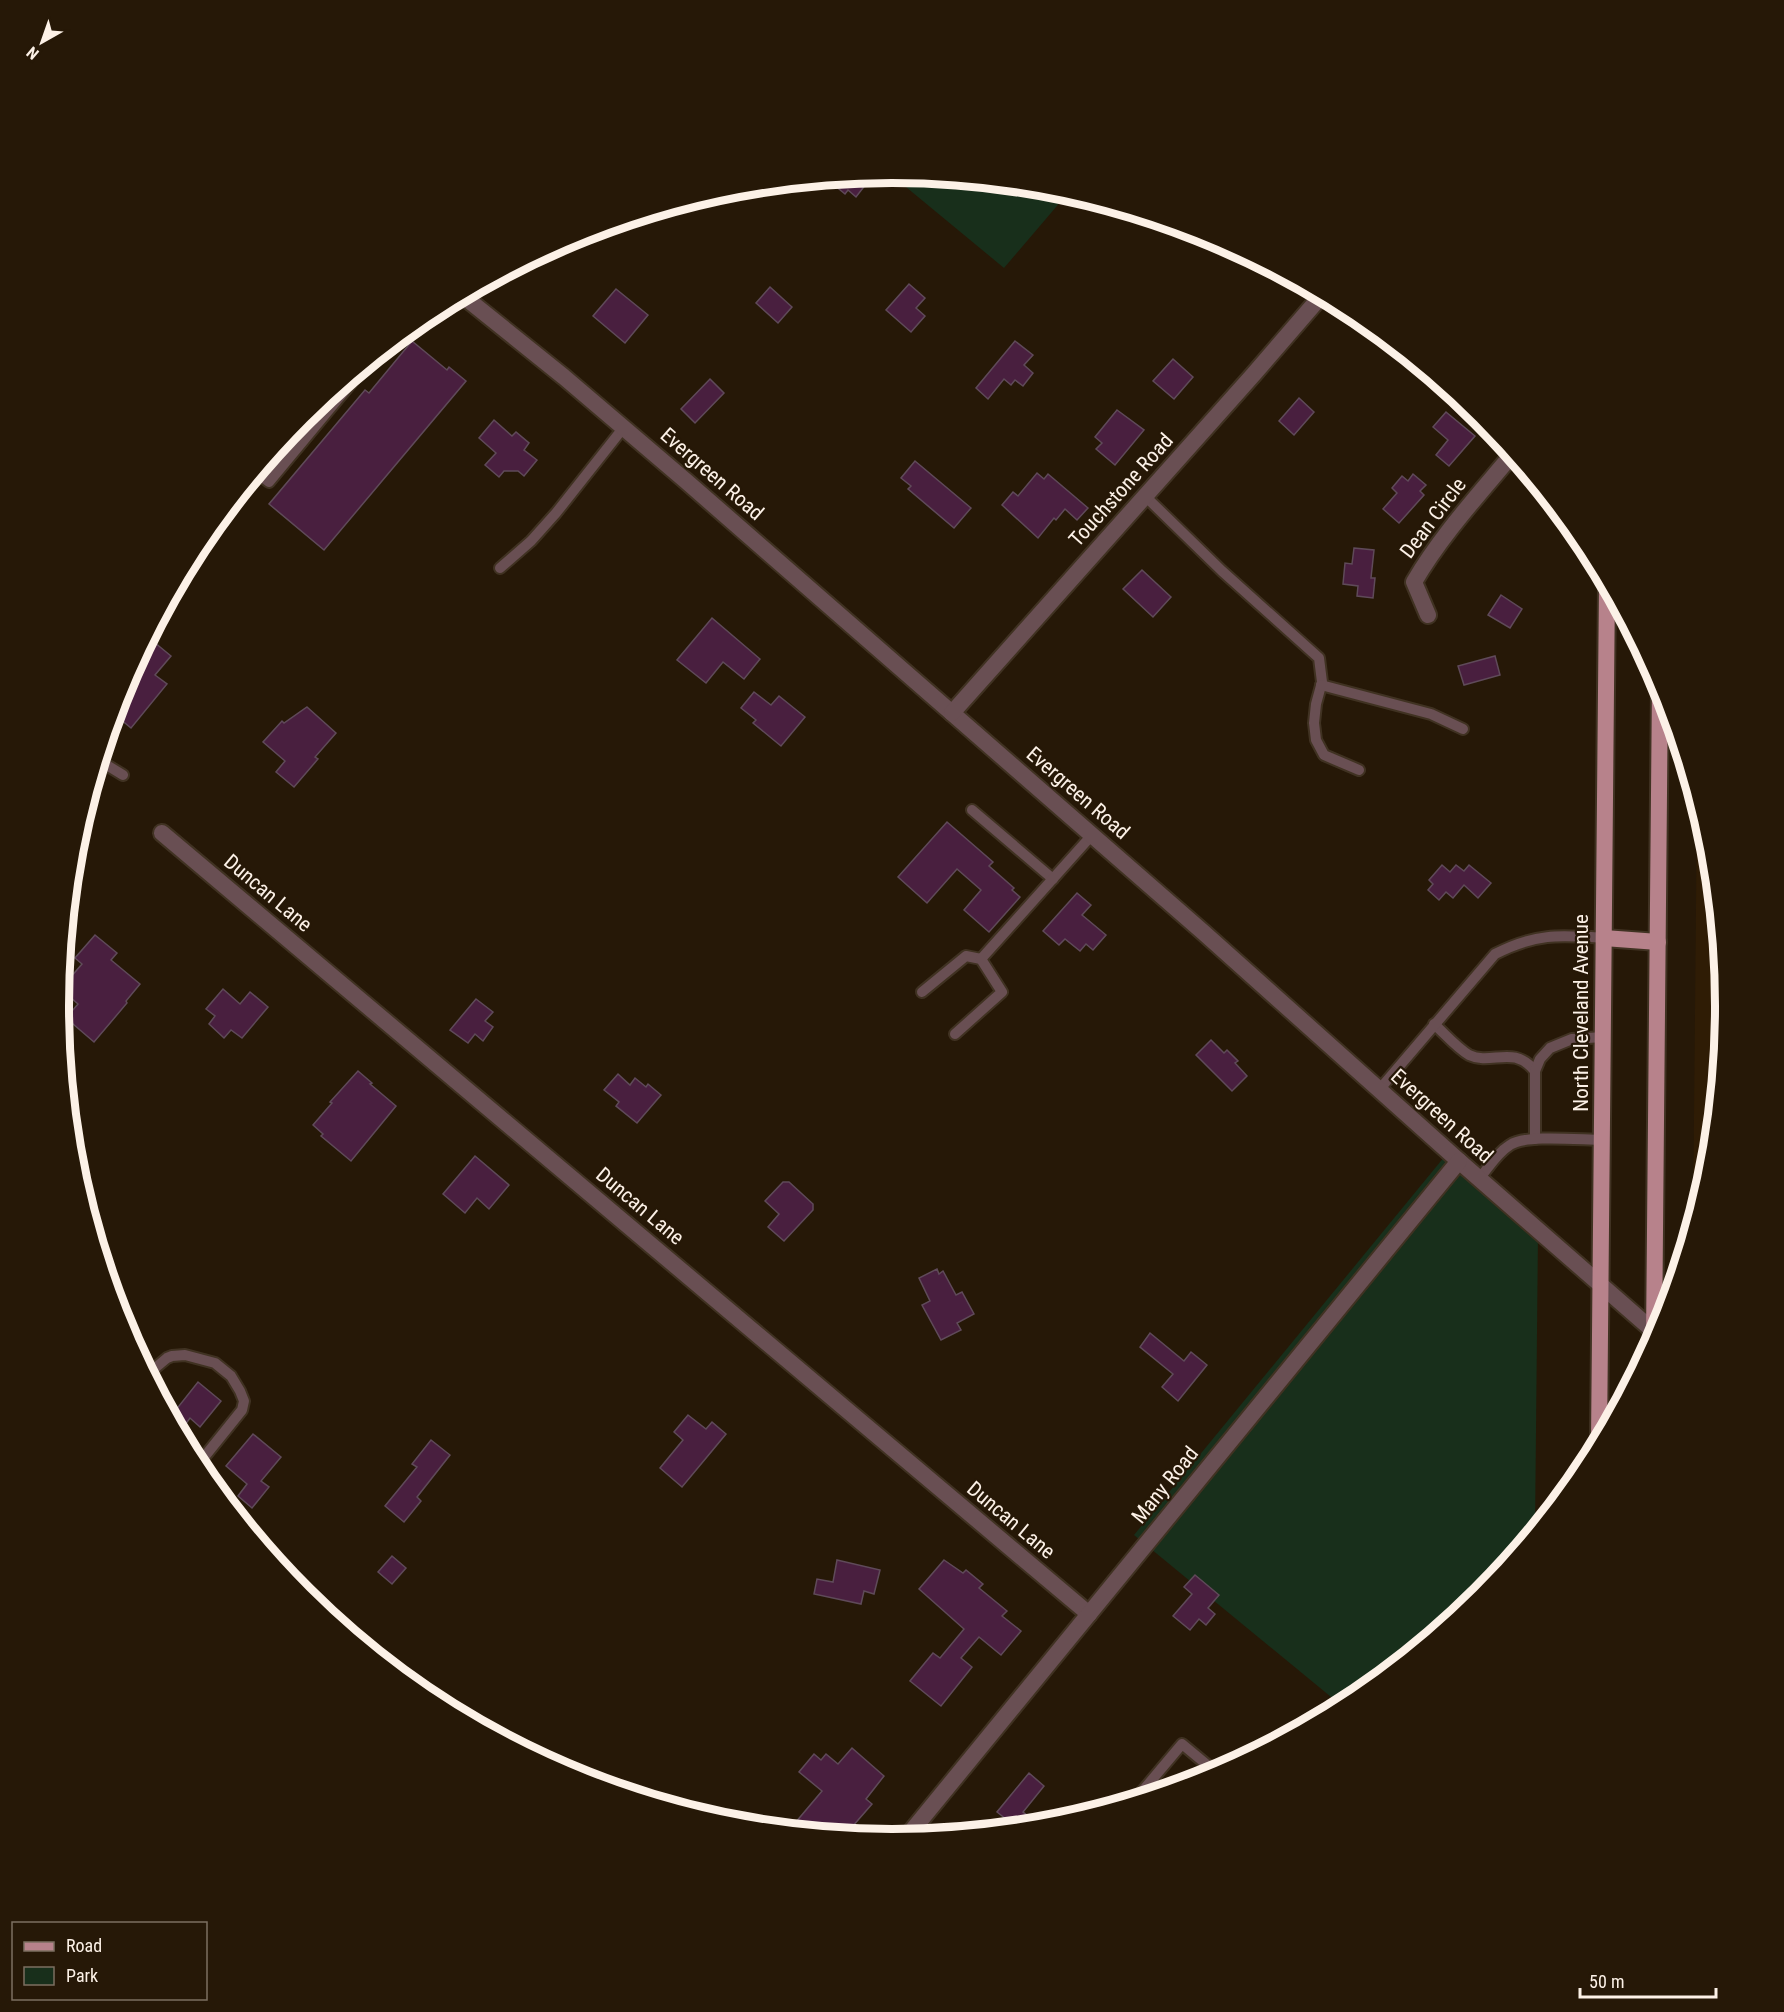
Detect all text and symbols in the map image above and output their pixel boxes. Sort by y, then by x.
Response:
north arrow [12,12,72,72]
text: N [23,43,43,64]
street label: Evergreen Road [656,423,768,525]
street label: Touchstone Road [1064,429,1178,551]
street label: Dean Circle [1395,473,1471,563]
street label: Evergreen Road [1022,742,1134,844]
street label: Duncan Lane [219,849,317,937]
street label: North Cleveland Avenue [1569,914,1593,1112]
street label: Evergreen Road [1386,1064,1498,1168]
street label: Duncan Lane [591,1162,689,1250]
street label: Many Road [1127,1442,1203,1528]
street label: Duncan Lane [962,1476,1060,1564]
legend [12,1922,207,2000]
text: Road [66,1935,102,1956]
scale bar [1580,1961,1716,1999]
text: Park [66,1965,98,1986]
text: 50 m [1589,1971,1624,1992]

